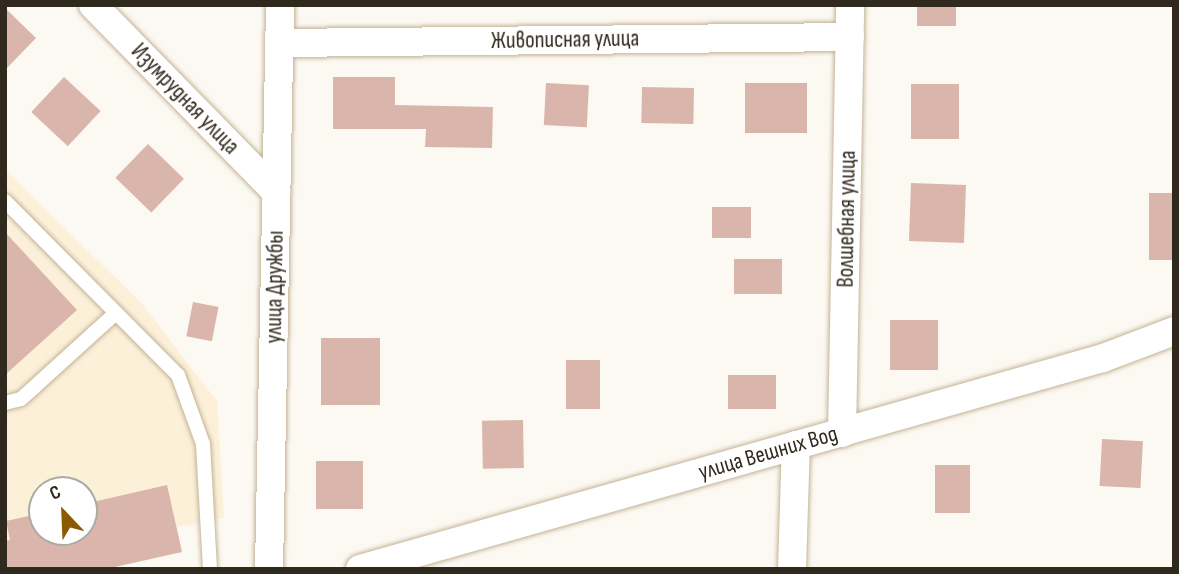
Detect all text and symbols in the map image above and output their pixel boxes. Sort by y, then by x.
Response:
street label: Живописная улица [491,25,639,55]
street label: Изумрудная улица [125,38,245,160]
street label: Волшебная улица [832,150,862,288]
street label: улица Дружбы [260,230,290,344]
street label: улица Вешних Вод [695,420,841,486]
north arrow [28,476,98,546]
text: С [46,481,64,506]

